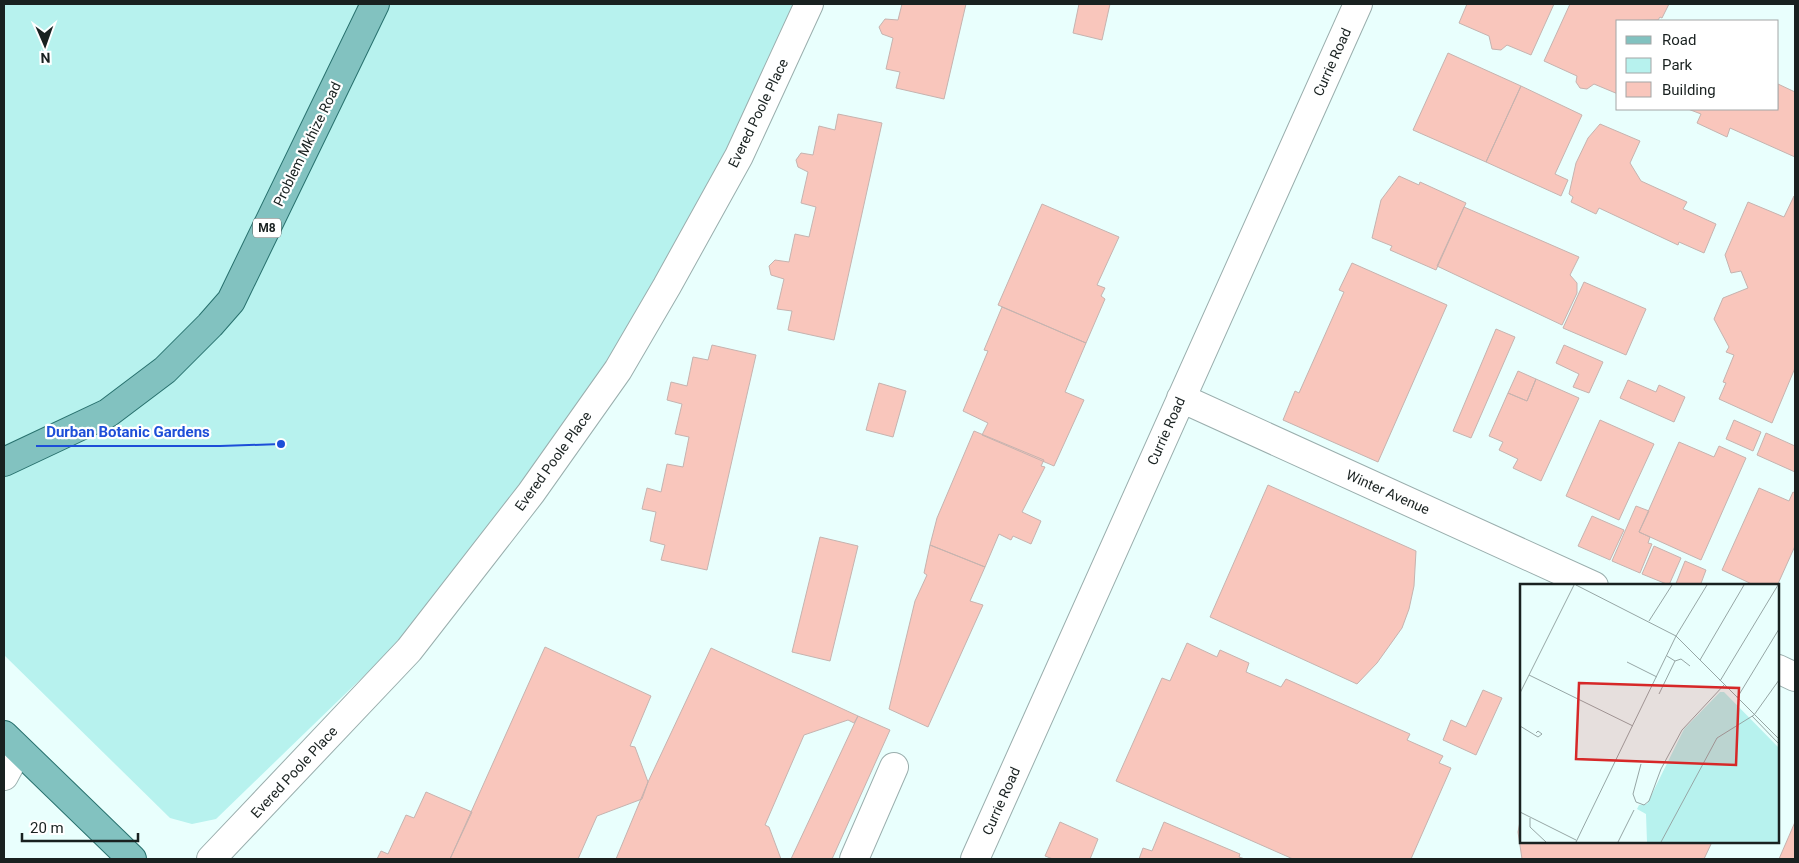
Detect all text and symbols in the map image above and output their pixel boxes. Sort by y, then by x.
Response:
north arrow [20,20,70,70]
legend [1616,20,1779,110]
street label: Currie Road [1310,26,1354,98]
text: Road [1662,31,1696,49]
text: N [40,50,51,66]
street label: Evered Poole Place [725,56,791,170]
text: Park [1662,56,1693,74]
street label: Problem Mkhize Road [270,79,344,209]
text: Building [1662,81,1716,99]
road number: M8 [253,218,281,238]
street label: Currie Road [1144,395,1188,467]
street label: Evered Poole Place [512,408,594,514]
callout: Durban Botanic Gardens [36,416,220,446]
text: Durban Botanic Gardens [46,423,210,441]
street label: Winter Avenue [1344,466,1432,518]
inset map [1520,584,1779,843]
street label: Evered Poole Place [248,723,340,821]
street label: Currie Road [979,765,1023,837]
scale bar [22,810,139,842]
text: 20 m [30,819,64,837]

